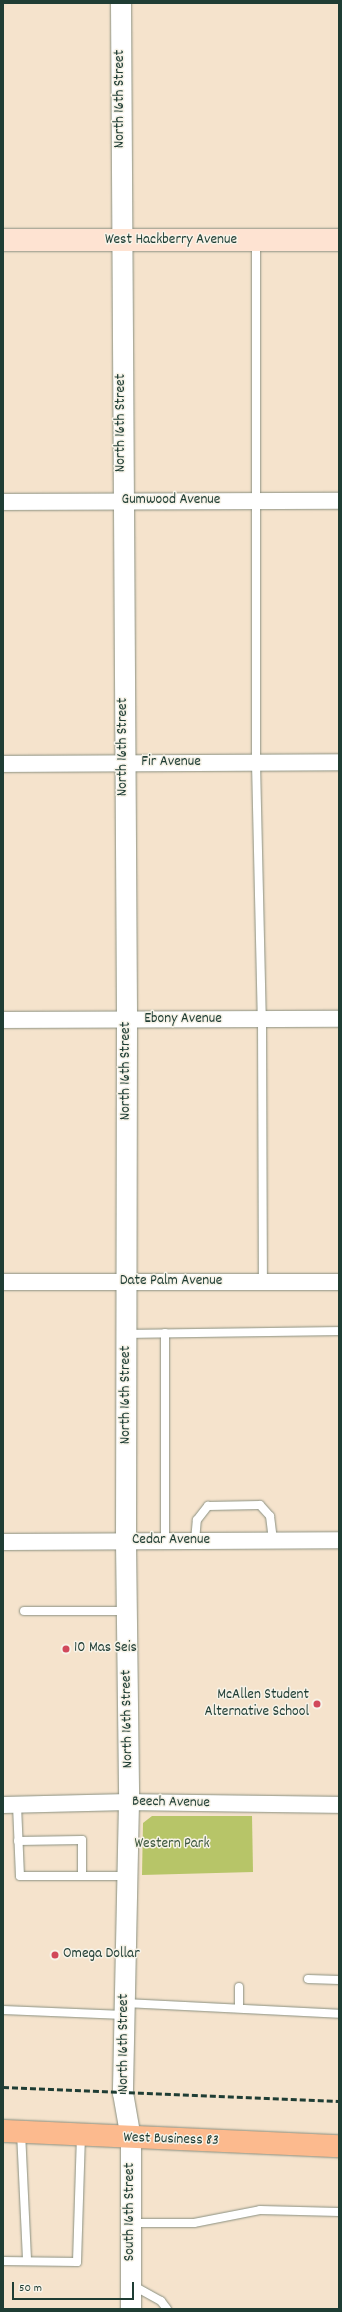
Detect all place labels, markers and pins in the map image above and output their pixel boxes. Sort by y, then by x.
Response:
place label: 10 Mas Seis [74,1640,137,1658]
marker: 10 Mas Seis [61,1644,71,1654]
place label: McAllen Student Alternative School [205,1686,309,1721]
marker: McAllen Student Alternative School [312,1699,322,1709]
place label: Omega Dollar [63,1946,140,1964]
marker: Omega Dollar [50,1950,60,1960]

